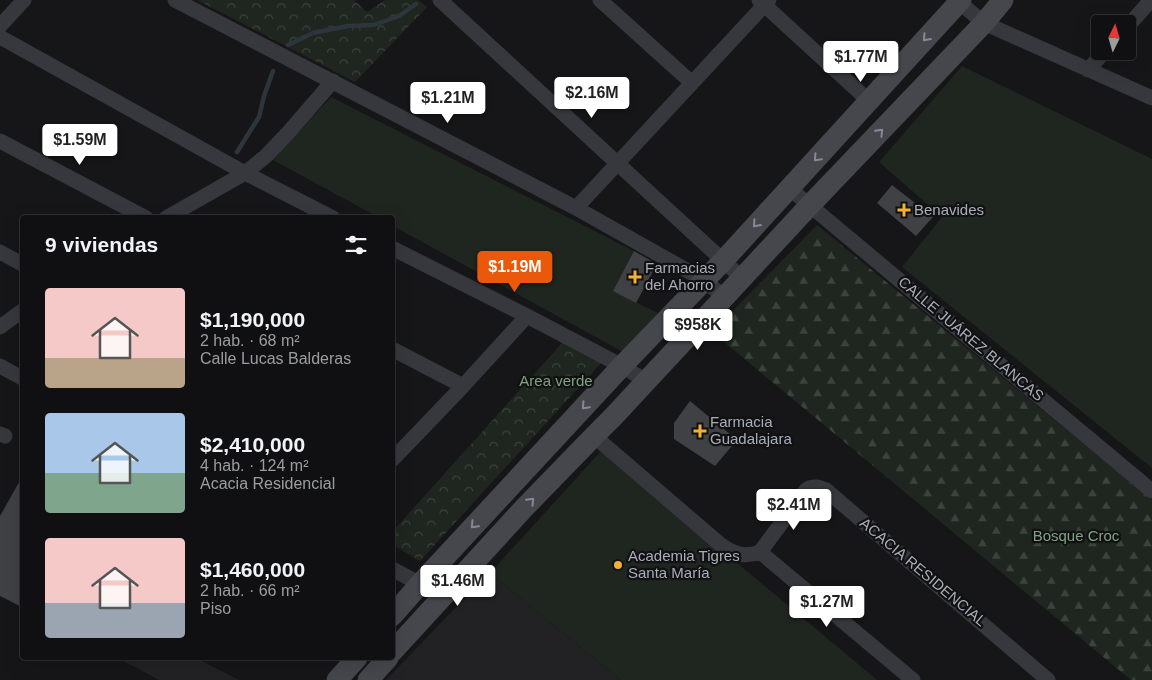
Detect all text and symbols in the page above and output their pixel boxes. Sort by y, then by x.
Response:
north arrow [1091,15,1136,60]
map controls [1091,15,1136,60]
one-way arrow [923,32,932,41]
pin: $1.77M [820,41,902,83]
text: $1.77M [834,48,888,65]
pin: $2.16M [551,76,633,119]
pin: $1.21M [407,82,489,124]
text: $2.16M [565,84,619,101]
text: $1.21M [421,89,475,106]
pin: $1.59M [39,124,121,166]
one-way arrow [874,129,883,138]
text: $1.59M [53,131,107,148]
one-way arrow [814,152,823,161]
place label: Benavides [914,201,984,218]
marker: Benavides [898,204,910,216]
one-way arrow [753,219,762,228]
icon: filters [342,231,370,259]
text: 9 viviendas [45,233,158,256]
pin: $1.19M [474,250,556,293]
text: $1.19M [488,258,542,275]
place label: Farmacias del Ahorro [645,259,715,293]
marker: Farmacias del Ahorro [629,271,641,283]
street label: CALLE JUÁREZ BLANCAS [895,273,1047,404]
icon: home [85,308,145,368]
text: $1,190,000 [200,308,305,331]
pin: $958K [663,308,733,351]
text: $958K [674,316,722,333]
text: 2 hab. · 68 m² [200,332,300,349]
text: Calle Lucas Balderas [200,350,351,367]
park label: Area verde [519,372,593,389]
one-way arrow [582,401,591,410]
place label: Farmacia Guadalajara [710,413,792,447]
marker: Farmacia Guadalajara [694,425,706,437]
icon: home [85,433,145,493]
text: $2,410,000 [200,433,305,456]
text: 4 hab. · 124 m² [200,457,309,474]
text: Acacia Residencial [200,475,335,492]
pin: $2.41M [753,488,835,531]
text: $2.41M [767,496,821,513]
one-way arrow [525,498,534,507]
street label: ACACIA RESIDENCIAL [857,514,990,629]
one-way arrow [471,520,480,529]
park label: Bosque Croc [1033,527,1120,544]
place label: Academia Tigres Santa María [628,547,740,581]
icon: home [85,558,145,618]
text: $1,460,000 [200,558,305,581]
marker: Academia Tigres Santa María [612,559,624,571]
pin: $1.46M [417,564,499,607]
text: $1.46M [431,572,485,589]
text: 2 hab. · 66 m² [200,582,300,599]
pin: $1.27M [786,586,868,628]
text: $1.27M [800,593,854,610]
text: Piso [200,600,231,617]

